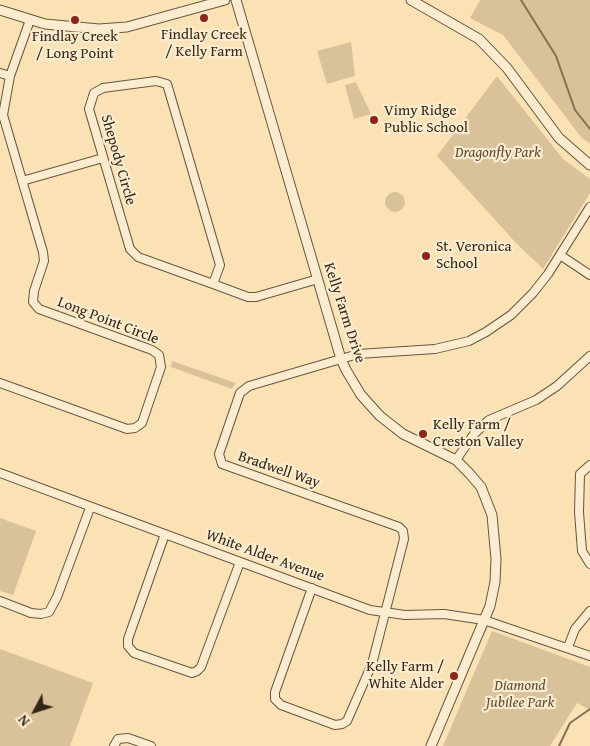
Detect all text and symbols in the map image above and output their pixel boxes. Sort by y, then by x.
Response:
marker: Findlay Creek / Kelly Farm [198,12,210,24]
marker: Findlay Creek / Long Point [69,14,81,26]
place label: Findlay Creek / Kelly Farm [161,26,247,61]
place label: Findlay Creek / Long Point [32,28,118,63]
place label: Vimy Ridge Public School [384,102,468,137]
street label: Shepody Circle [96,113,140,207]
marker: Vimy Ridge Public School [368,114,380,126]
park label: Dragonfly Park [455,144,541,162]
place label: St. Veronica School [436,238,512,273]
marker: St. Veronica School [420,250,432,262]
street label: Kelly Farm Drive [319,261,369,365]
street label: Long Point Circle [55,293,161,349]
place label: Kelly Farm / Creston Valley [433,416,524,451]
marker: Kelly Farm / Creston Valley [417,428,429,440]
street label: Bradwell Way [236,448,322,492]
street label: White Alder Avenue [203,526,327,586]
place label: Kelly Farm / White Alder [366,658,444,693]
marker: Kelly Farm / White Alder [448,670,460,682]
park label: Diamond Jubilee Park [486,677,554,712]
north arrow [10,686,60,736]
text: N [13,711,34,731]

